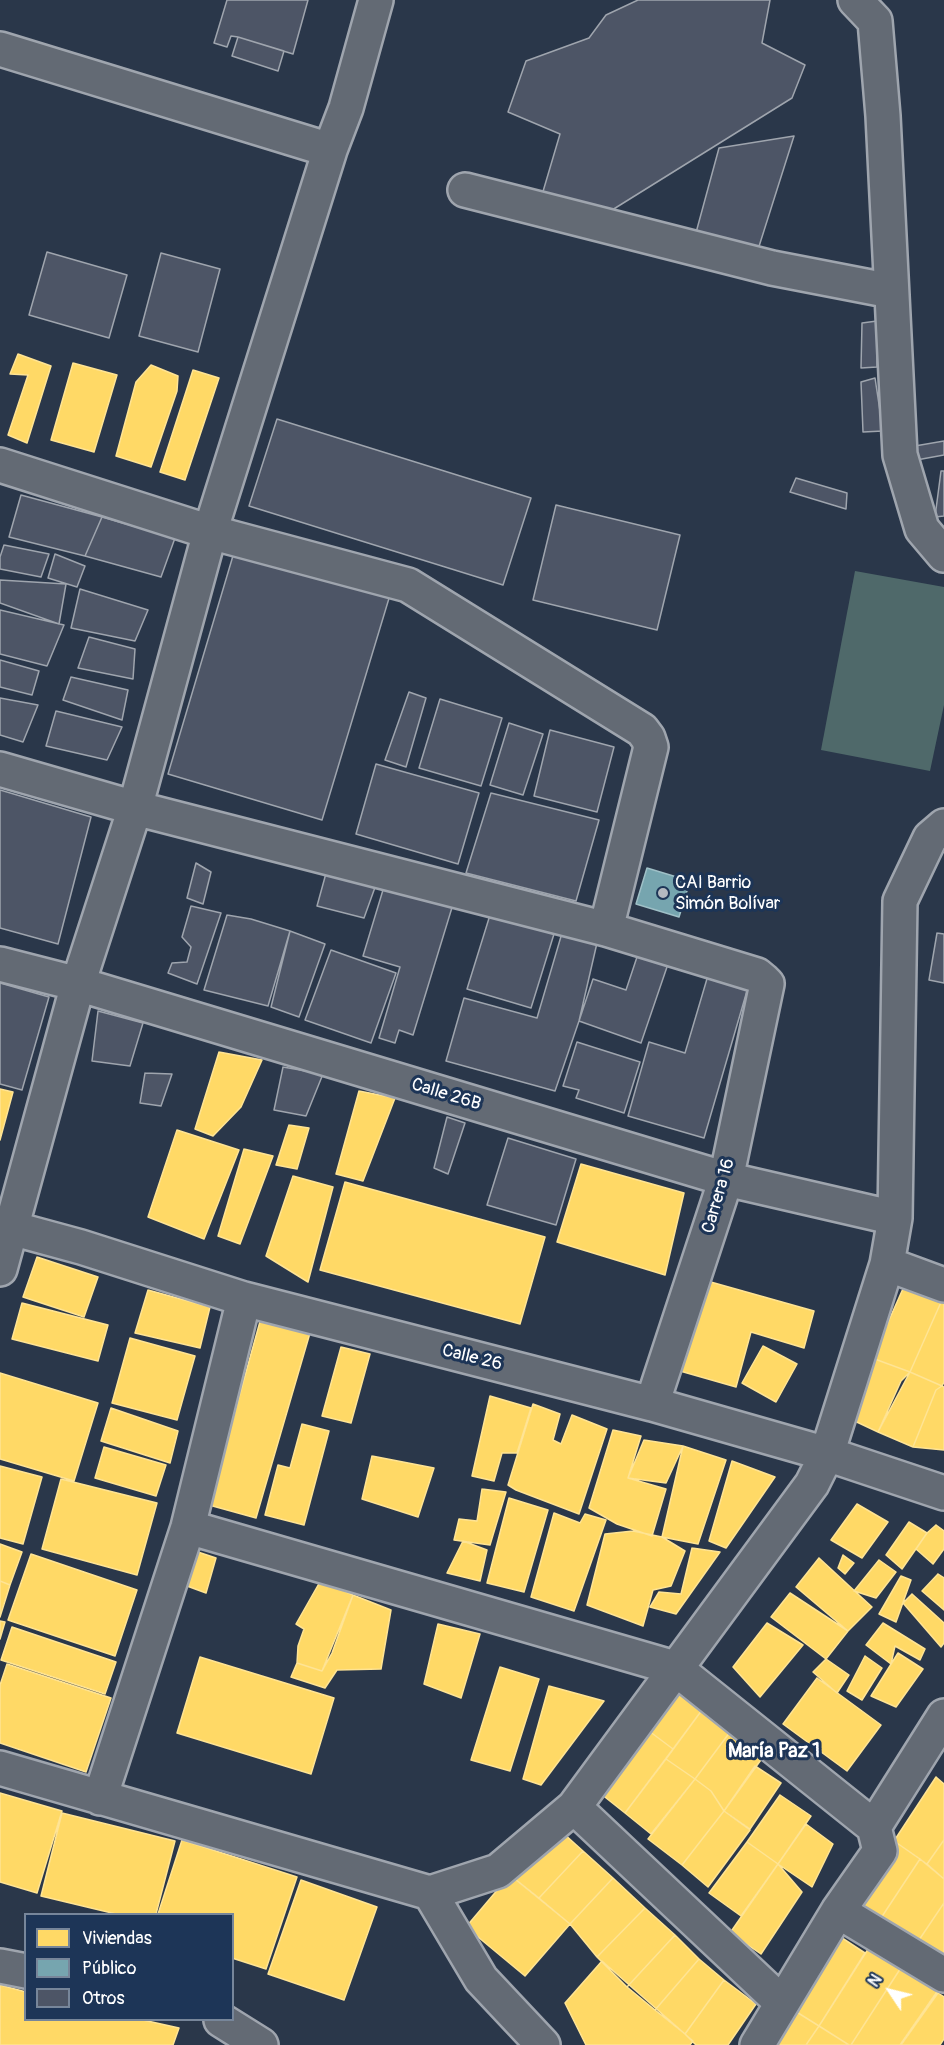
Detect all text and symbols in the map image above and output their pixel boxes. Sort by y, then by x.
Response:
place label: CAI Barrio Simón Bolívar [675,872,780,914]
marker: CAI Barrio Simón Bolívar [656,886,670,900]
street label: Calle 26B [409,1074,483,1116]
street label: Carrera 16 [698,1156,740,1236]
street label: Calle 26 [440,1340,504,1376]
district label: María Paz 1 [728,1740,820,1764]
legend [24,1913,234,2021]
text: Viviendas [82,1927,152,1950]
text: Público [82,1957,136,1980]
north arrow [860,1961,920,2021]
text: N [864,1971,887,1991]
text: Otros [82,1987,124,2010]

